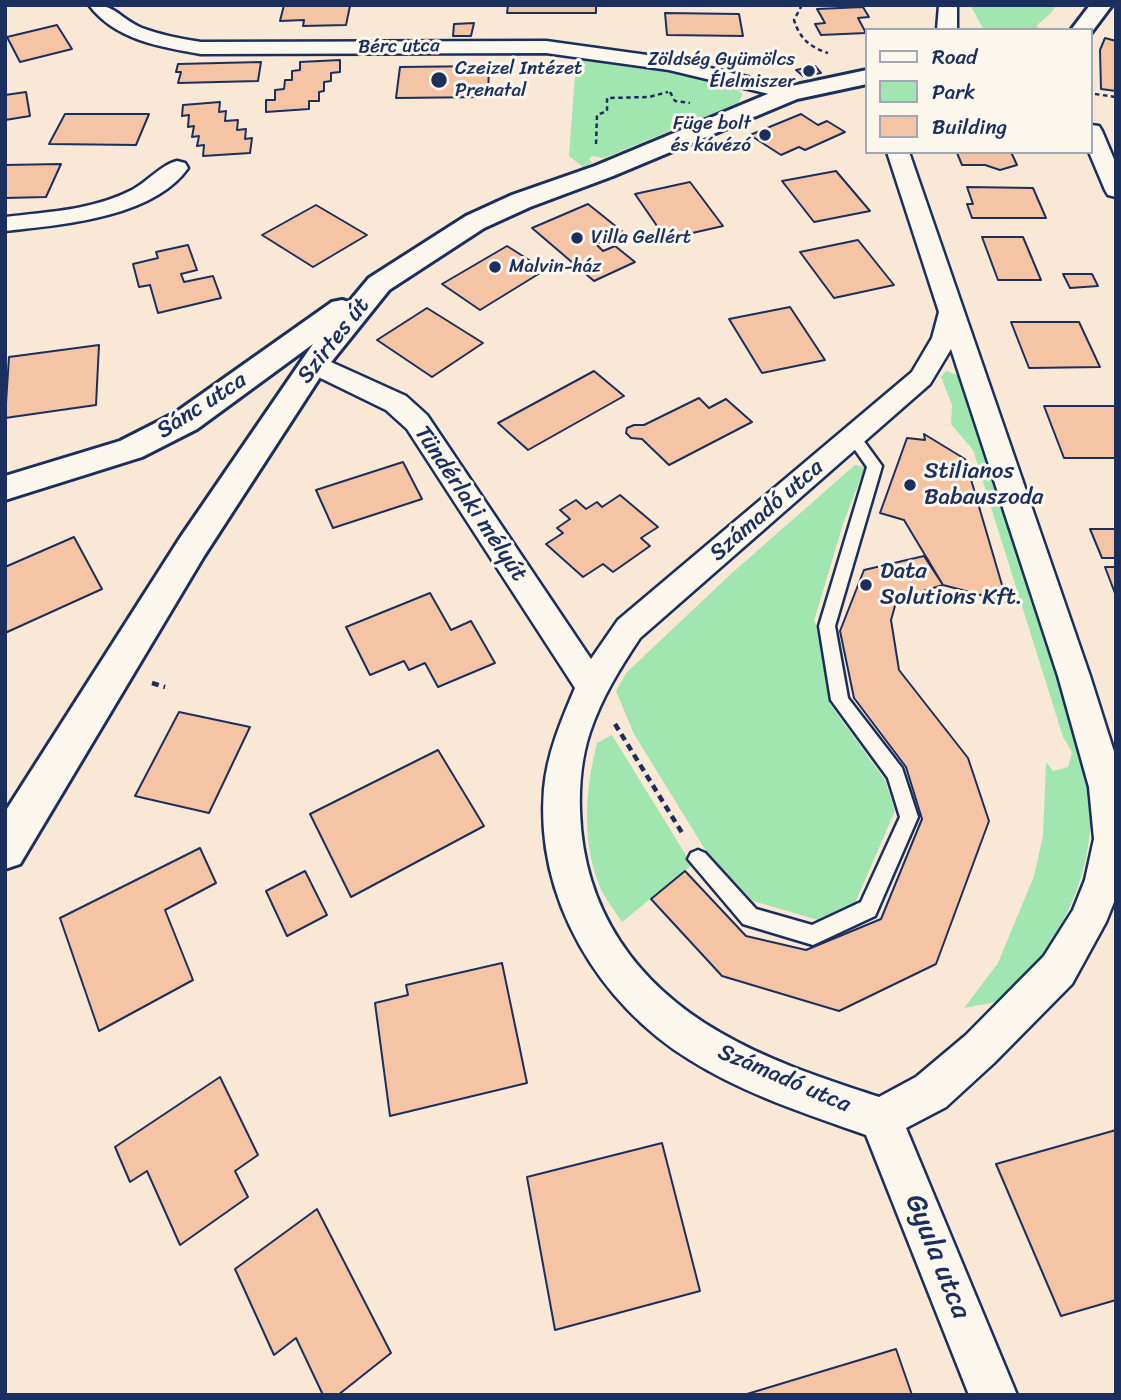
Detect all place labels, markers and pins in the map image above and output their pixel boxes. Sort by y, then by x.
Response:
place label: Zöldség Gyümölcs Élelmiszer [648,49,795,93]
place label: Czeizel Intézet Prenatal [455,58,582,102]
marker: Zöldség Gyümölcs Élelmiszer [801,63,817,79]
marker: Czeizel Intézet Prenatal [429,70,449,90]
place label: Füge bolt és kávézó [671,113,751,157]
marker: Füge bolt és kávézó [757,127,773,143]
place label: Villa Gellért [591,227,691,249]
marker: Villa Gellért [569,230,585,246]
place label: Malvin-ház [509,256,601,278]
marker: Malvin-ház [487,259,503,275]
place label: Stilianos Babauszoda [924,458,1043,512]
marker: Stilianos Babauszoda [902,477,918,493]
place label: Data Solutions Kft. [880,558,1022,612]
marker: Data Solutions Kft. [858,577,874,593]

